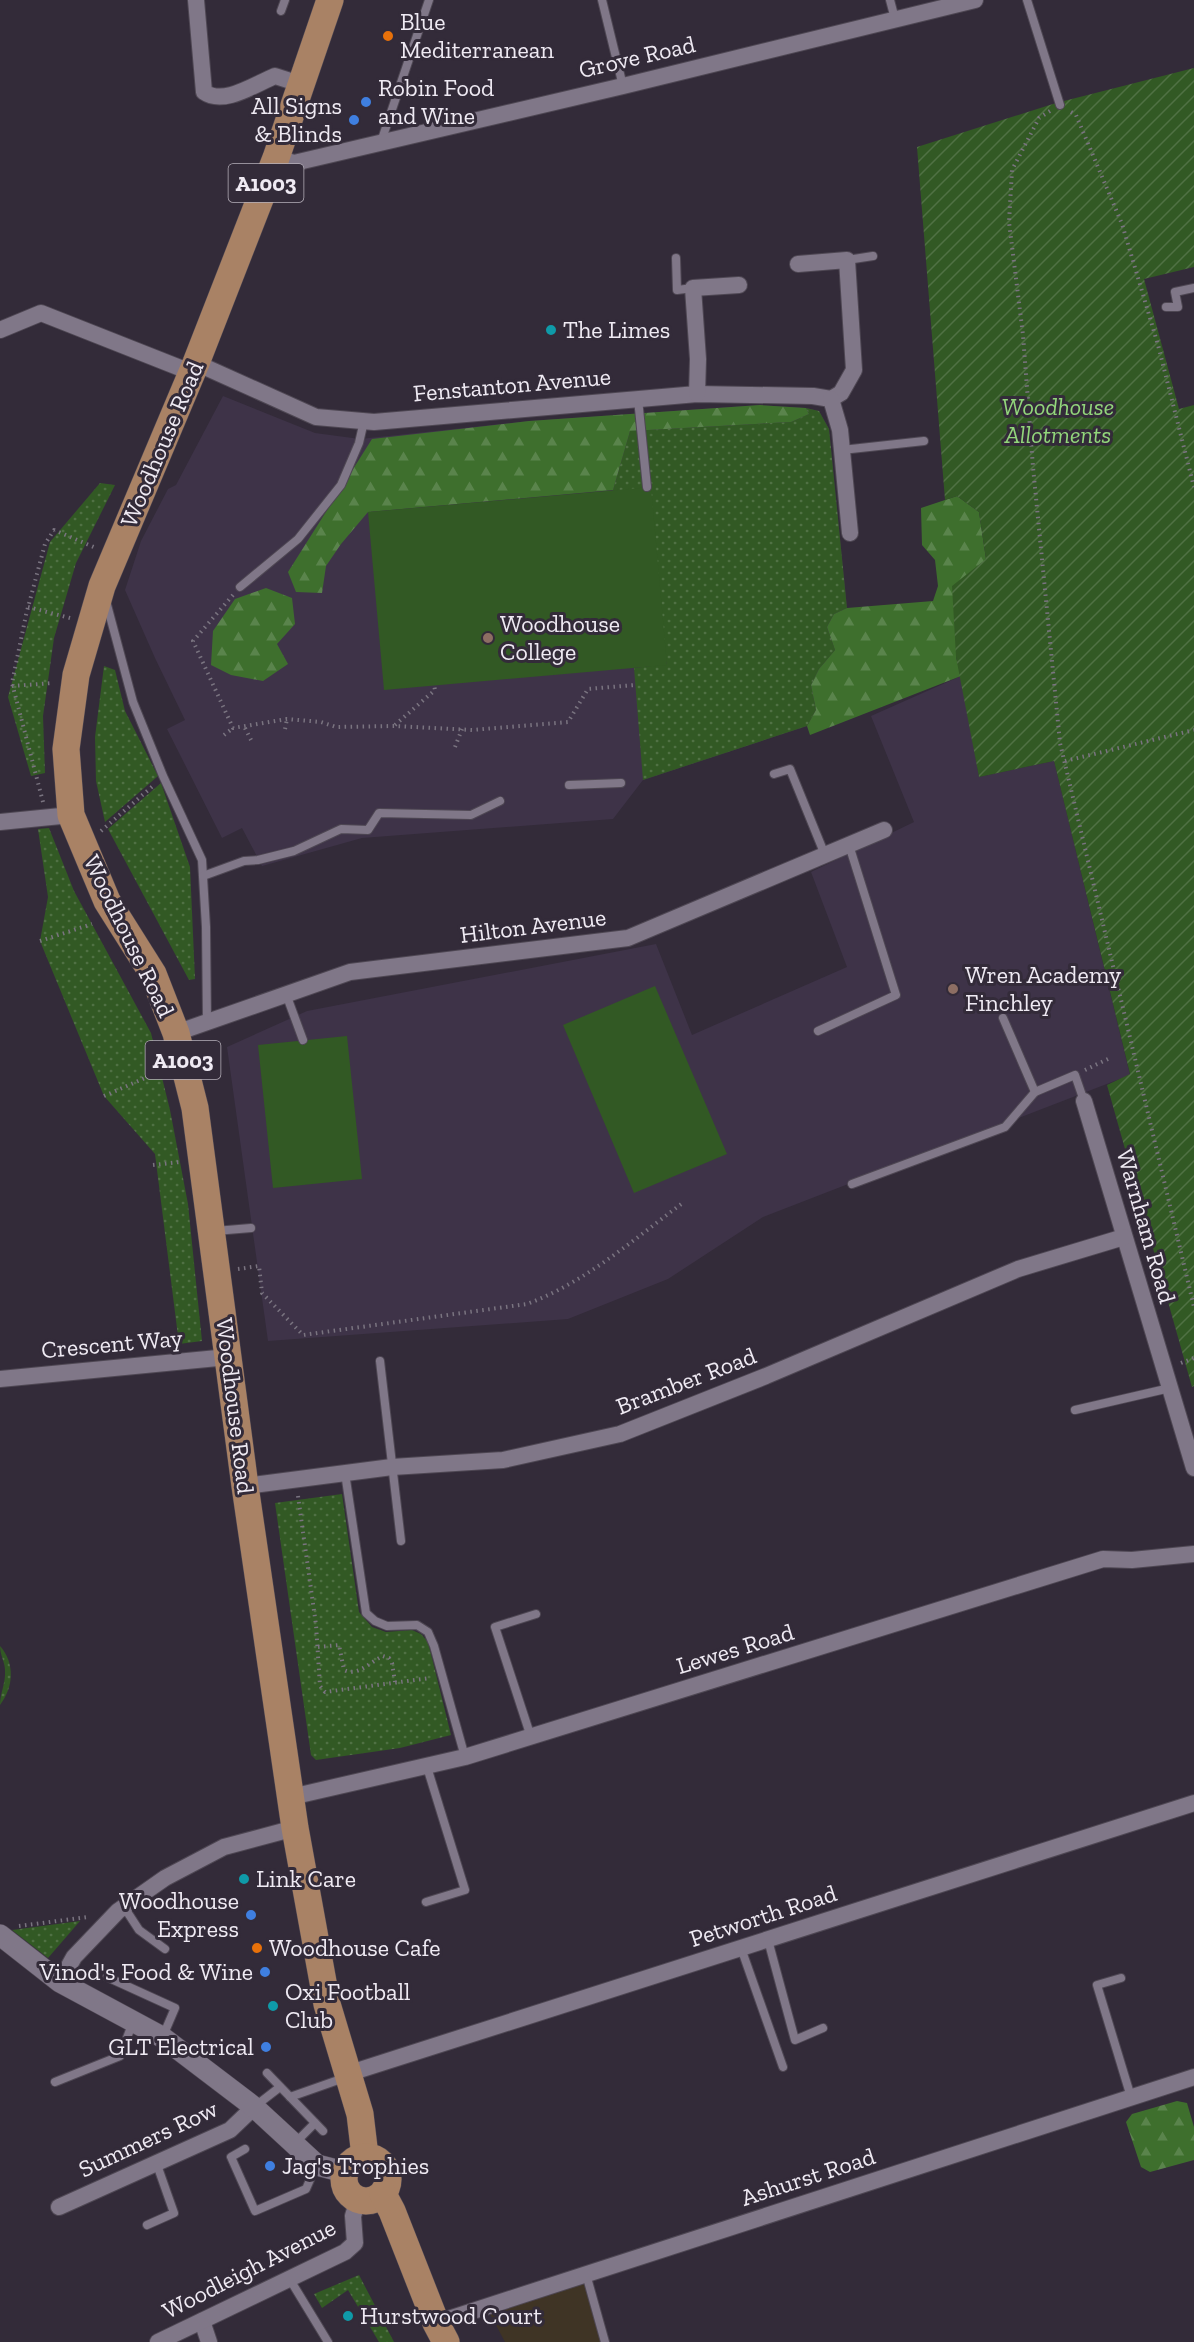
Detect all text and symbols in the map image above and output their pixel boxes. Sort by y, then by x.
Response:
place label: Blue Mediterranean [400,7,554,64]
marker: Blue Mediterranean [381,29,395,43]
street label: Grove Road [576,29,698,84]
place label: Robin Food and Wine [378,73,494,130]
place label: All Signs & Blinds [251,91,342,148]
marker: Robin Food and Wine [359,95,373,109]
marker: All Signs & Blinds [347,113,361,127]
road number: A1003 [228,164,304,202]
place label: The Limes [563,315,670,344]
marker: The Limes [544,323,558,337]
street label: Woodhouse Road [114,357,210,531]
street label: Fenstanton Avenue [412,361,612,408]
park label: Woodhouse Allotments [1002,392,1114,449]
place label: Woodhouse College [500,609,620,666]
marker: Woodhouse College [481,631,495,645]
street label: Woodhouse Road [78,850,181,1022]
street label: Hilton Avenue [458,902,608,949]
place label: Wren Academy Finchley [965,960,1122,1017]
marker: Wren Academy Finchley [946,982,960,996]
road number: A1003 [146,1041,220,1079]
street label: Warnham Road [1111,1145,1182,1307]
street label: Woodhouse Road [210,1316,261,1496]
street label: Crescent Way [40,1323,185,1364]
street label: Bramber Road [612,1341,760,1421]
street label: Lewes Road [673,1617,797,1680]
place label: Link Care [256,1864,356,1893]
marker: Link Care [237,1872,251,1886]
street label: Petworth Road [686,1878,840,1953]
place label: Woodhouse Express [119,1886,239,1943]
marker: Woodhouse Express [244,1908,258,1922]
place label: Woodhouse Cafe [269,1933,440,1962]
marker: Woodhouse Cafe [250,1941,264,1955]
place label: Vinod's Food & Wine [39,1957,253,1986]
marker: Vinod's Food & Wine [258,1965,272,1979]
place label: Oxi Football Club [285,1977,410,2034]
marker: Oxi Football Club [266,1999,280,2013]
place label: GLT Electrical [108,2032,254,2061]
marker: GLT Electrical [259,2040,273,2054]
street label: Summers Row [74,2093,222,2183]
street label: Ashurst Road [737,2141,879,2212]
place label: Jag's Trophies [282,2151,429,2180]
marker: Jag's Trophies [263,2159,277,2173]
street label: Woodleigh Avenue [157,2212,340,2325]
place label: Hurstwood Court [360,2301,542,2330]
marker: Hurstwood Court [341,2309,355,2323]

